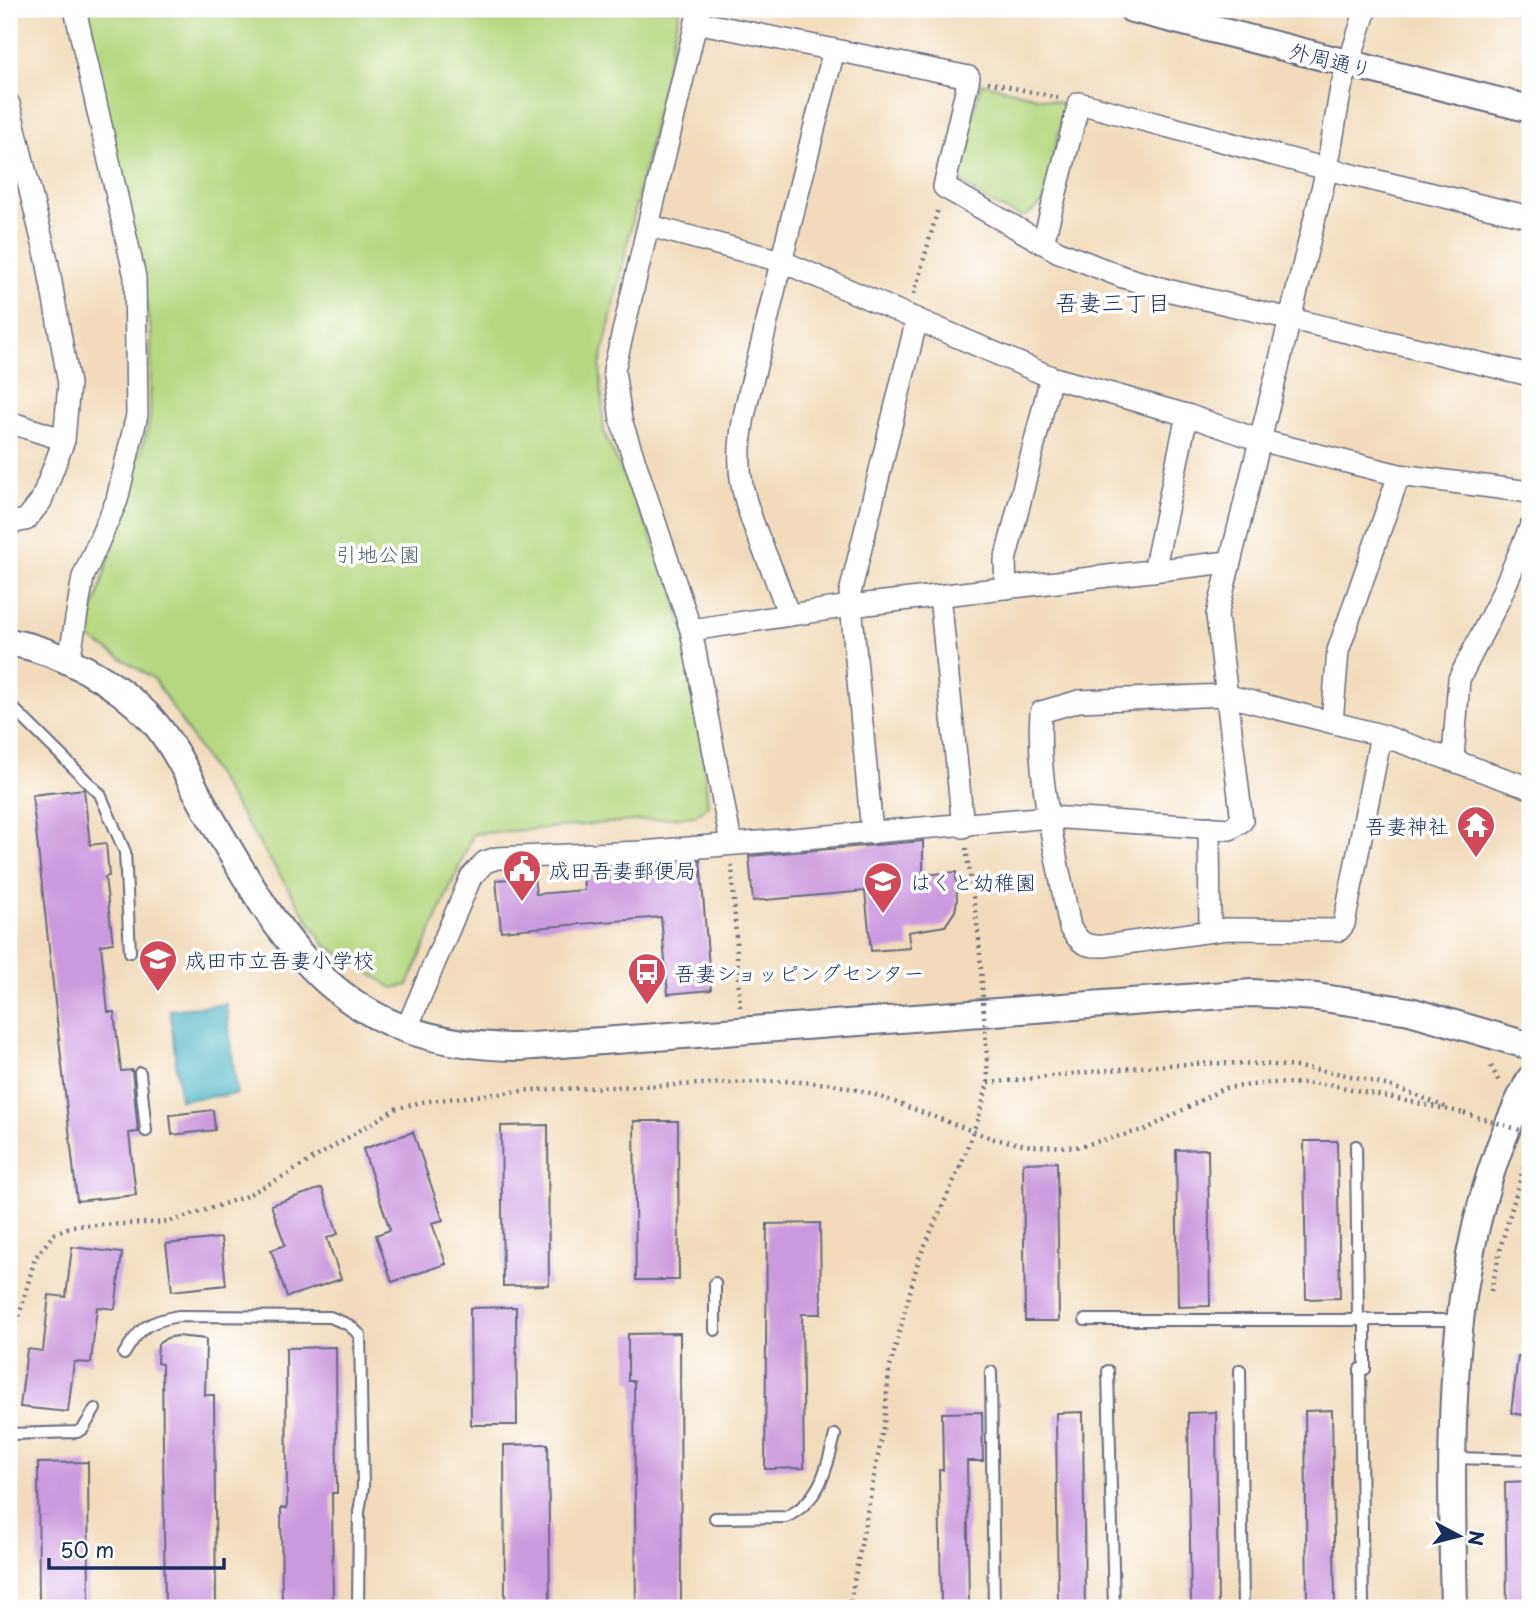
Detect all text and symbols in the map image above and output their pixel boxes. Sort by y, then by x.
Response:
street label: 外周通り [1286,33,1376,85]
district label: 吾妻三丁目 [1056,284,1171,319]
park label: 引地公園 [336,537,420,569]
temple icon: 吾妻神社 [1455,804,1497,859]
place label: 吾妻神社 [1365,809,1449,841]
public building icon: 成田吾妻郵便局 [501,848,543,903]
place label: 成田吾妻郵便局 [549,853,696,885]
school or university icon: はくと幼稚園 [862,860,904,915]
place label: はくと幼稚園 [910,865,1036,897]
school or university icon: 成田市立吾妻小学校 [137,938,179,993]
place label: 成田市立吾妻小学校 [185,943,374,975]
bus stop icon: 吾妻ショッピングセンター [626,951,668,1006]
place label: 吾妻ショッピングセンター [674,956,924,988]
north arrow [1424,1502,1494,1572]
scale bar [49,1526,224,1570]
text: N [1462,1529,1492,1547]
text: 50 m [60,1533,114,1565]

